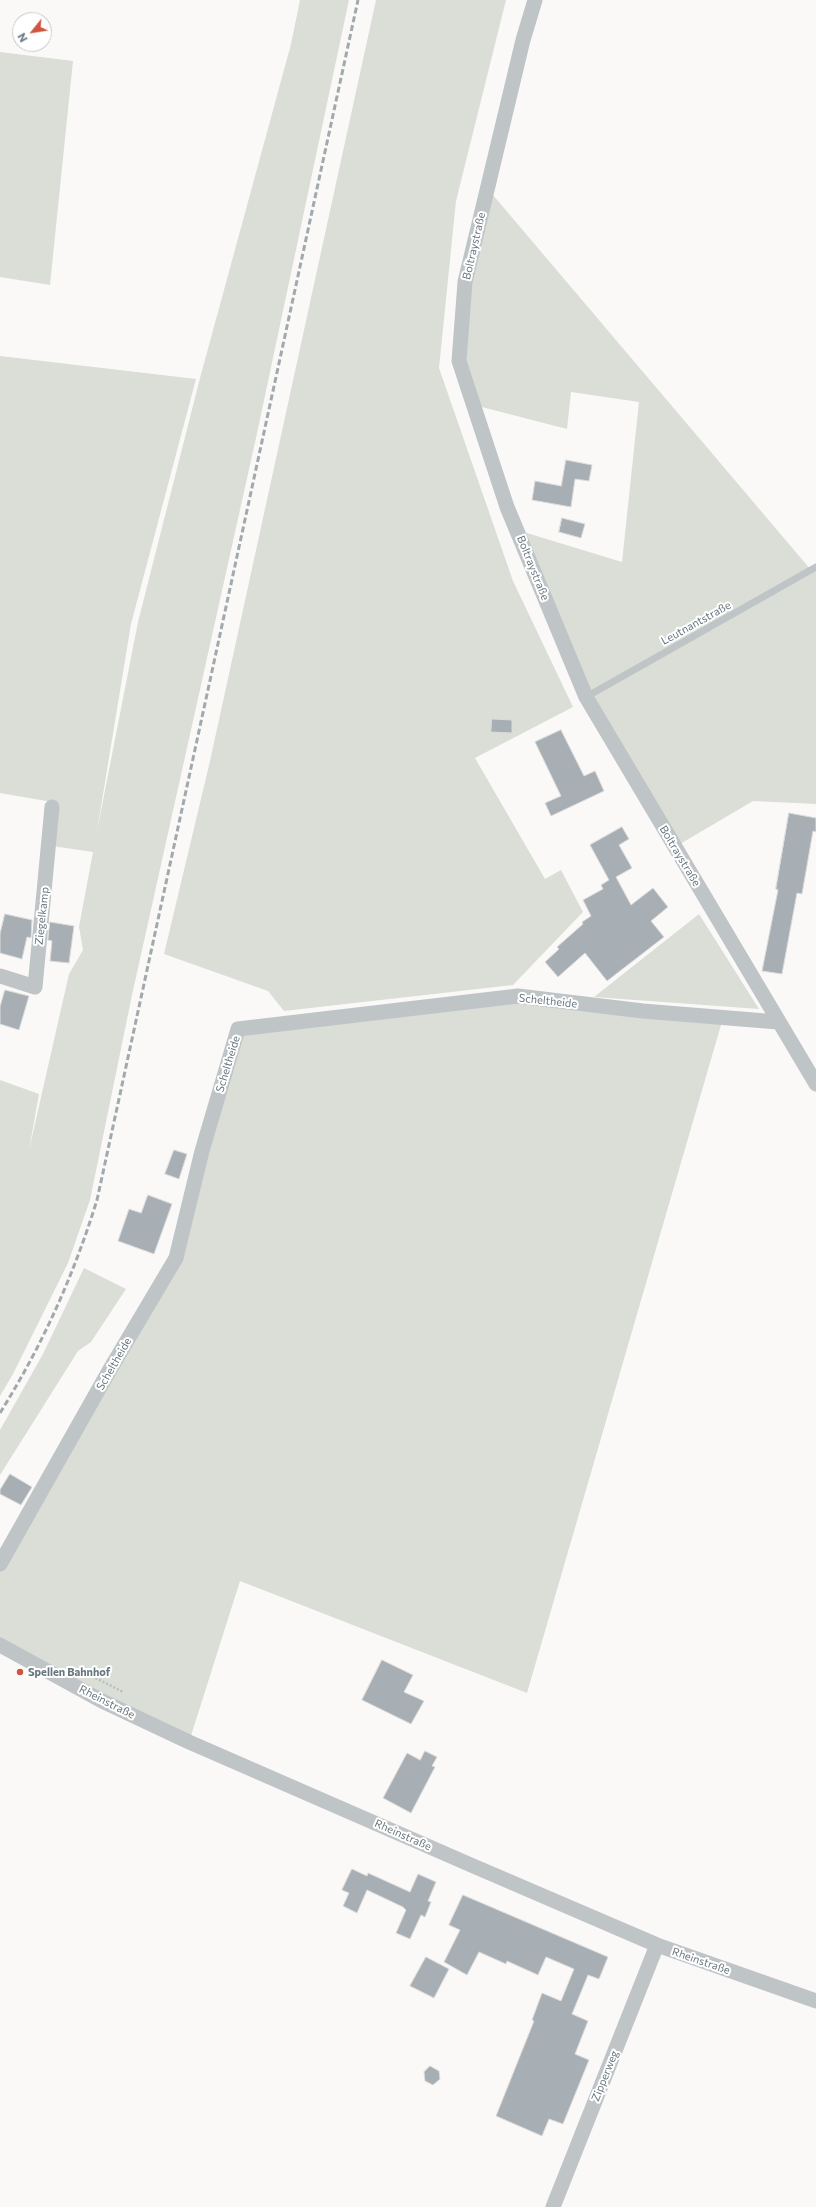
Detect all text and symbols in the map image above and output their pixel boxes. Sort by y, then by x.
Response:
north arrow [12,12,52,52]
text: N [14,31,30,45]
street label: Boltraystraße [460,211,488,281]
street label: Boltraystraße [514,534,552,602]
street label: Leutnantstraße [659,598,733,648]
street label: Boltraystraße [657,823,703,889]
street label: Ziegelkamp [32,886,52,946]
street label: Scheltheide [518,991,578,1011]
street label: Scheltheide [213,1034,243,1094]
street label: Scheltheide [94,1335,134,1393]
place label: Spellen Bahnhof [28,1665,110,1679]
marker: Spellen Bahnhof [15,1667,25,1677]
street label: Rheinstraße [77,1682,137,1722]
street label: Rheinstraße [373,1817,433,1853]
street label: Rheinstraße [670,1945,732,1977]
street label: Zipperweg [589,2049,621,2103]

